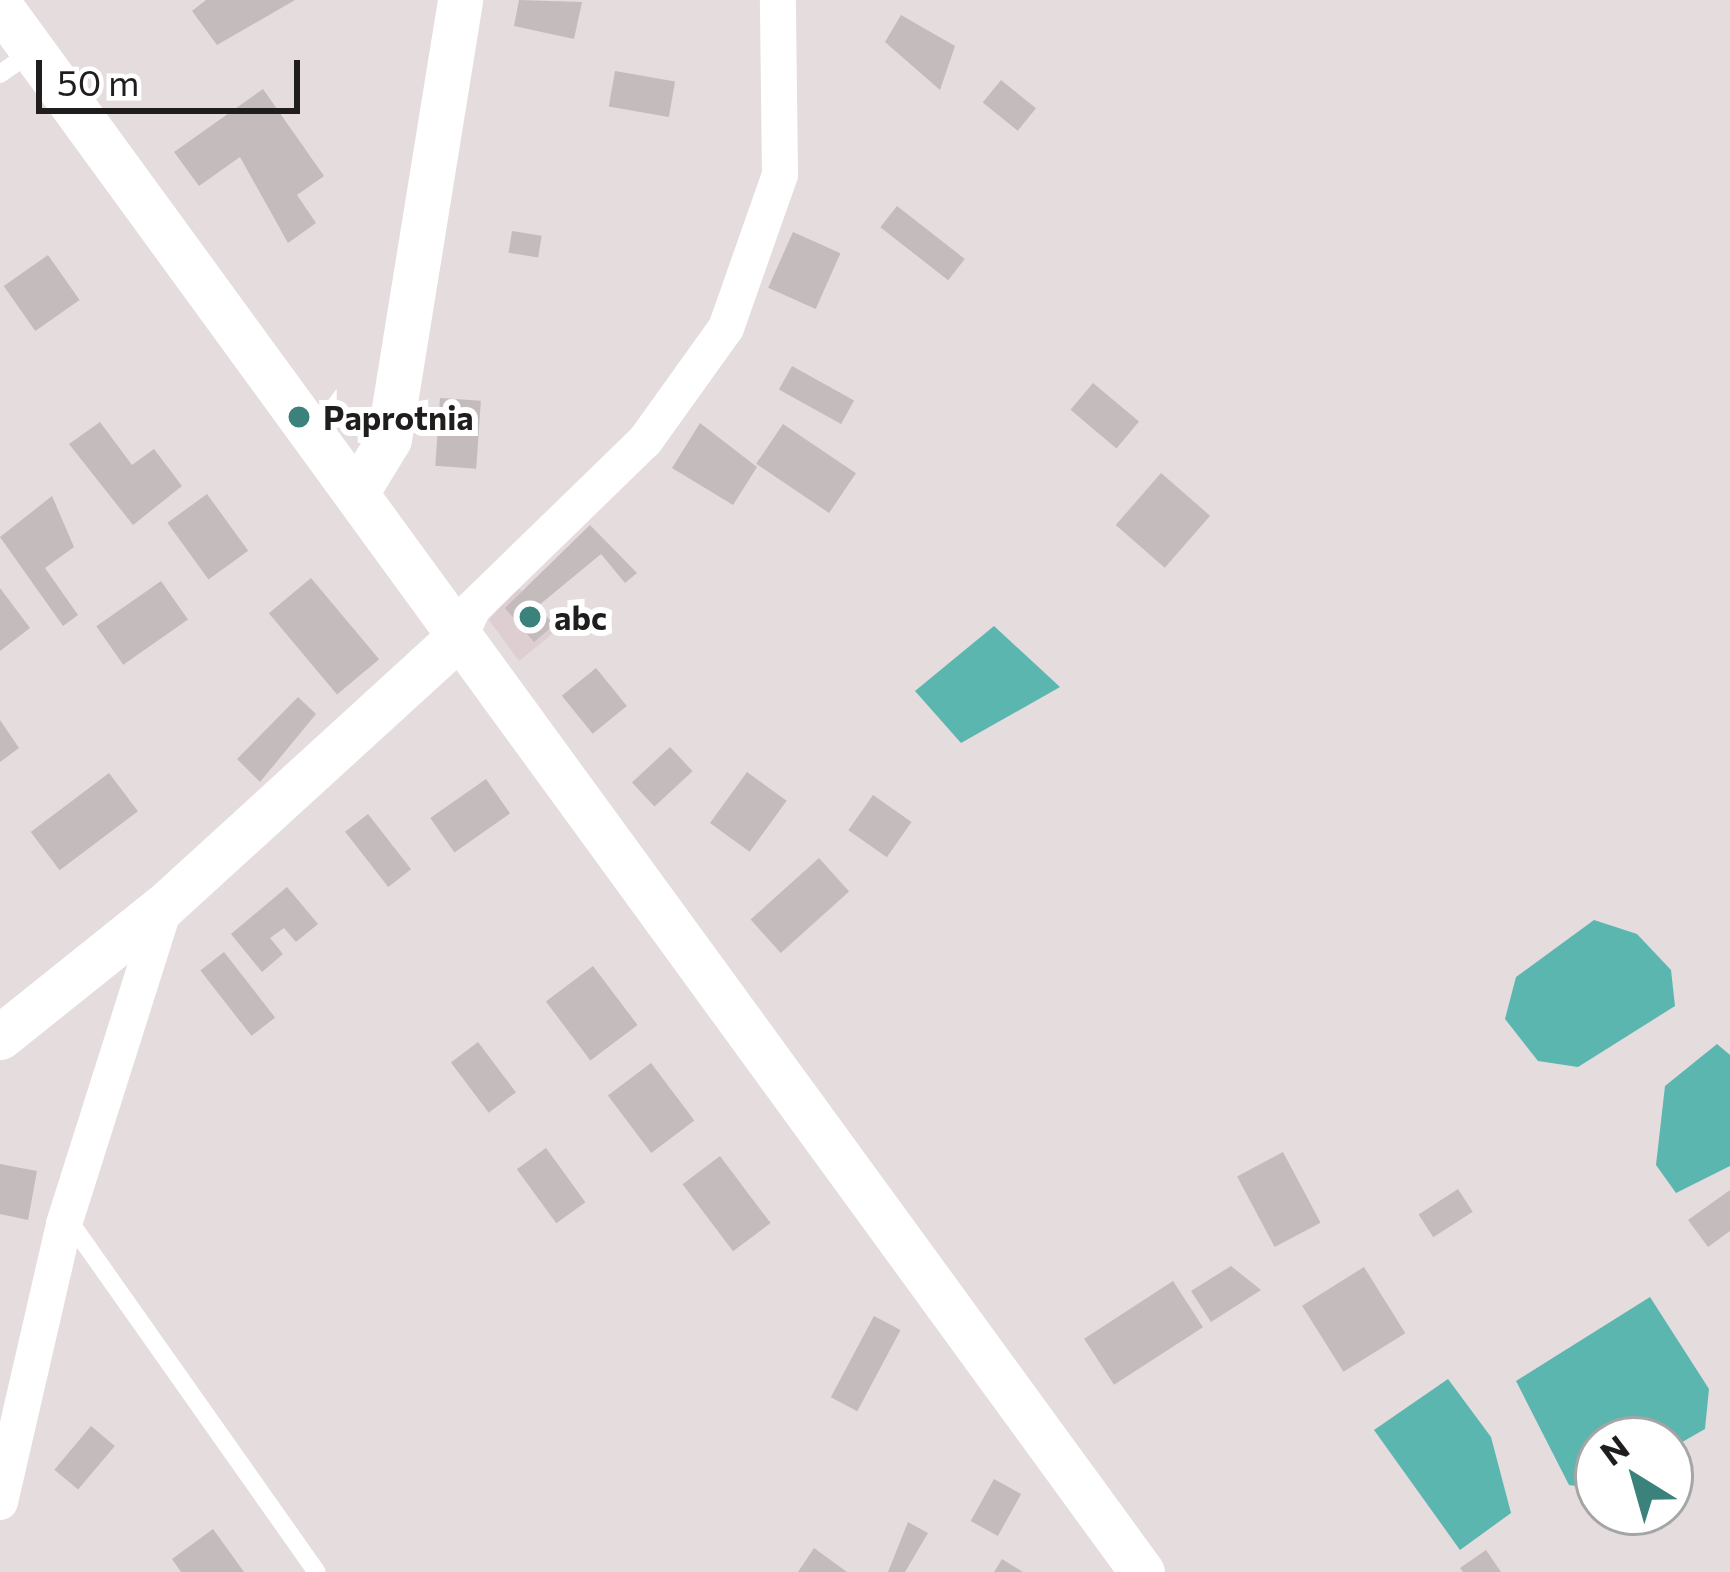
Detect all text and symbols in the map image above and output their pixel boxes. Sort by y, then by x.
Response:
scale bar [42,36,306,110]
text: 50 m [57,59,139,103]
place label: Paprotnia [323,397,474,437]
marker: Paprotnia [286,404,312,430]
place label: abc [554,597,607,637]
marker: abc [517,604,543,630]
north arrow [1574,1416,1694,1536]
text: N [1592,1425,1636,1473]

